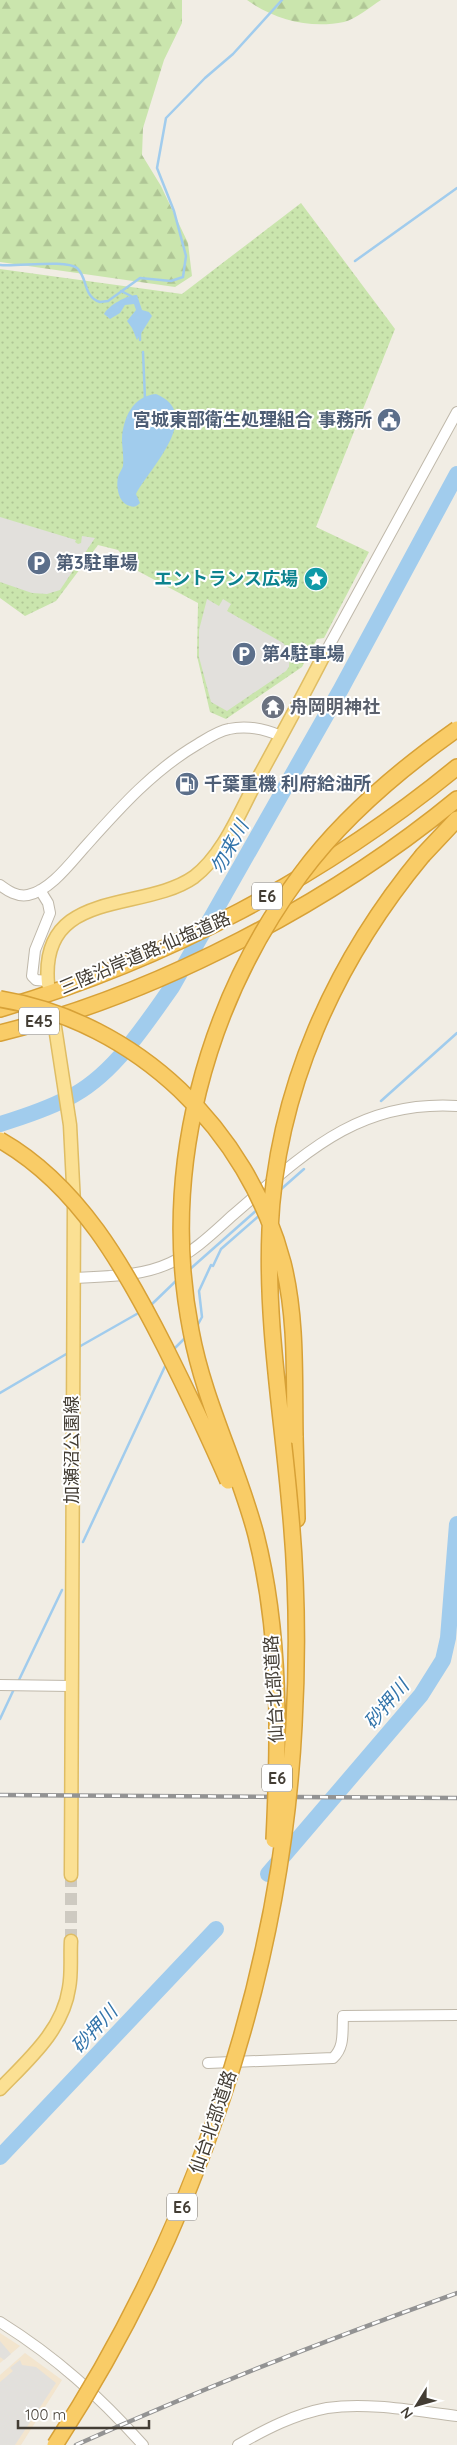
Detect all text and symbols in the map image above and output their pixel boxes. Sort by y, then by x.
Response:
public building icon: 宮城東部衛生処理組合 事務所 [376,407,402,433]
place label: 宮城東部衛生処理組合 事務所 [133,408,372,431]
parking icon: 第3駐車場 [26,550,52,576]
place label: 第3駐車場 [56,551,138,574]
place icon: エントランス広場 [303,566,329,592]
place label: エントランス広場 [154,567,298,590]
parking icon: 第4駐車場 [231,641,257,667]
place label: 第4駐車場 [262,642,345,665]
temple icon: 舟岡明神社 [260,694,286,720]
place label: 舟岡明神社 [290,695,380,718]
fuel station icon: 千葉重機 利府給油所 [174,771,200,797]
place label: 千葉重機 利府給油所 [204,772,371,795]
water label: 勿来川 [205,815,254,878]
road number: E6 [252,882,282,909]
street label: 三陸沿岸道路;仙塩道路 [56,906,234,999]
road number: E45 [19,1008,59,1034]
street label: 加瀬沼公園線 [60,1396,83,1504]
street label: 仙台北部道路 [259,1634,288,1744]
water label: 砂押川 [358,1673,415,1734]
road number: E6 [262,1765,292,1792]
water label: 砂押川 [66,1999,124,2058]
street label: 仙台北部道路 [184,2067,241,2177]
road number: E6 [167,2194,197,2220]
north arrow [392,2380,442,2430]
scale bar [18,2398,149,2430]
text: N [396,2403,417,2422]
text: 100 m [25,2405,66,2424]

